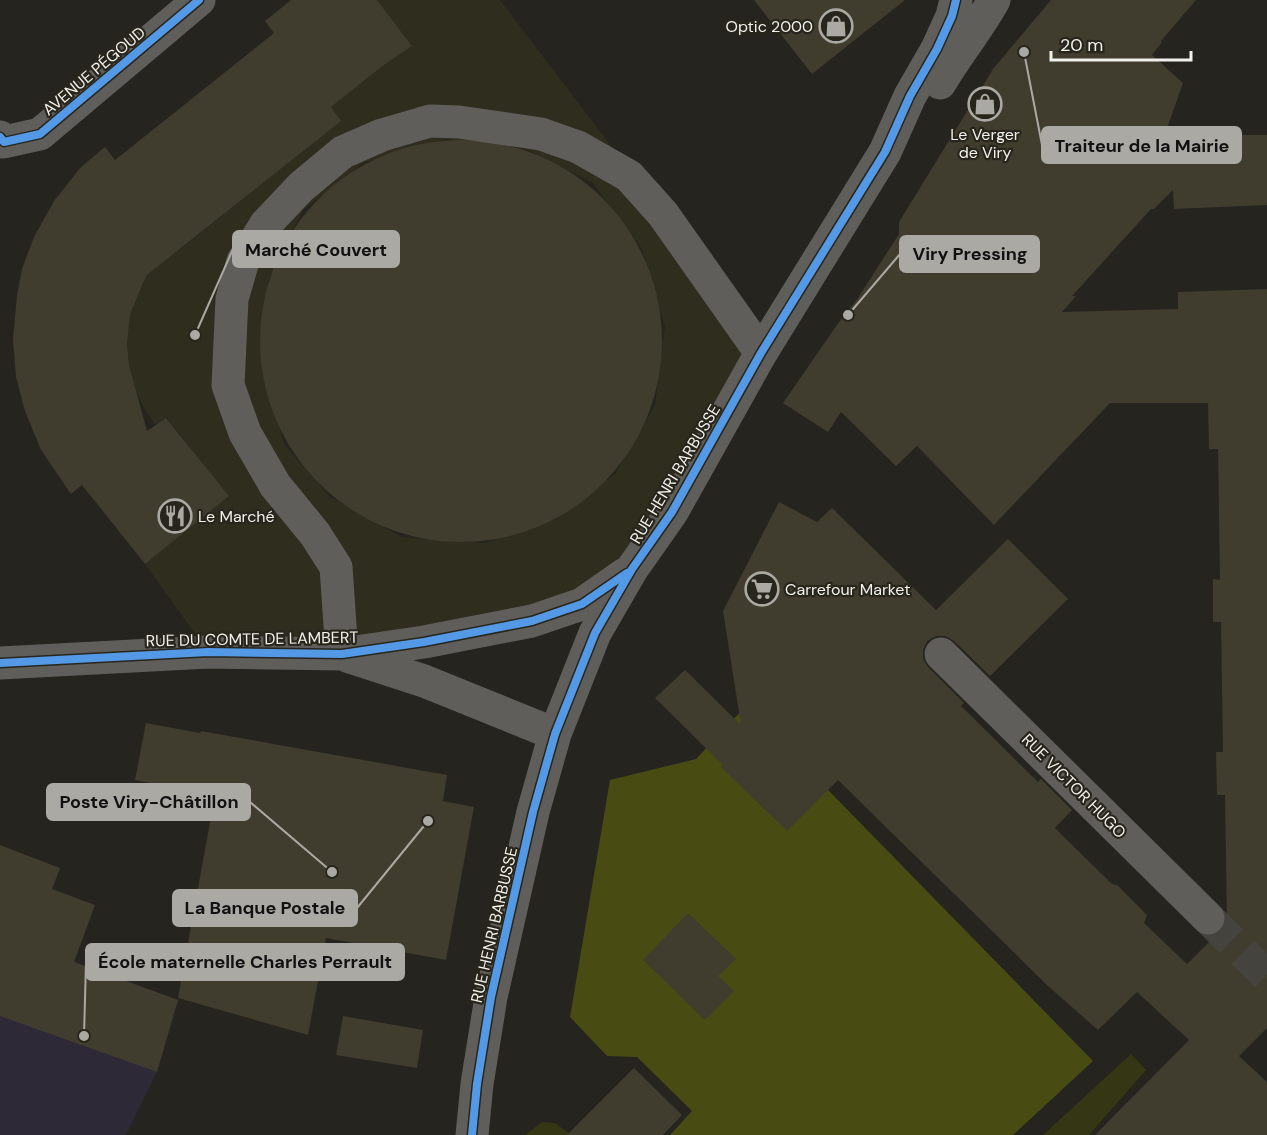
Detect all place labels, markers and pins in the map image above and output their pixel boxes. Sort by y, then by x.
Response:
shop icon: Optic 2000 [818,8,854,44]
place label: Optic 2000 [726,16,813,37]
shop icon: Le Verger de Viry [967,86,1003,122]
place label: Le Verger de Viry [950,124,1020,163]
callout: Traiteur de la Mairie [1042,127,1241,163]
callout: Marché Couvert [233,231,399,267]
callout: Viry Pressing [900,236,1039,272]
restaurant icon: Le Marché [157,498,193,534]
place label: Le Marché [198,506,275,527]
supermarket icon: Carrefour Market [744,571,780,607]
place label: Carrefour Market [785,579,910,600]
callout: Poste Viry-Châtillon [47,784,250,820]
callout: La Banque Postale [173,890,357,926]
callout: École maternelle Charles Perrault [86,944,404,980]

